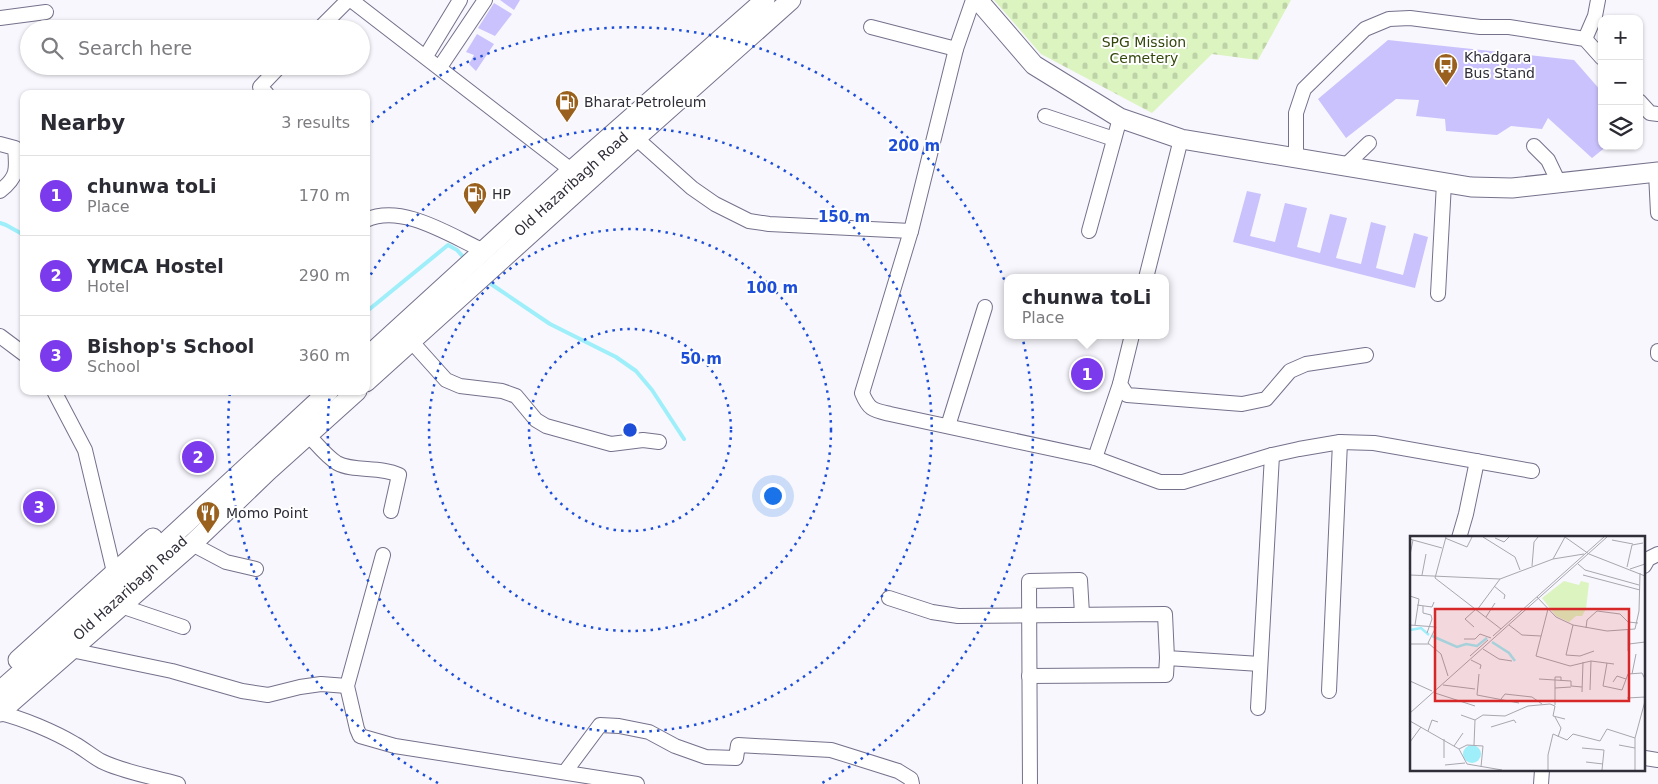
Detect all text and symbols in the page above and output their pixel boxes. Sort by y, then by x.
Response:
map controls [1598,15,1643,150]
button: + [1598,15,1643,60]
search box [20,20,370,75]
icon: search [38,34,66,62]
park label: SPG Mission Cemetery [1102,34,1186,66]
text: Search here [78,37,192,59]
place label: Khadgara Bus Stand [1464,49,1535,81]
bus stop icon: Khadgara Bus Stand [1433,52,1459,86]
button: − [1598,60,1643,105]
fuel station icon: Bharat Petroleum [554,89,580,123]
place label: Bharat Petroleum [584,94,706,110]
button: layers [1598,105,1643,150]
text: Nearby [40,111,125,135]
text: 3 results [281,113,350,132]
street label: Old Hazaribagh Road [511,129,631,239]
text: 200 m [888,137,940,155]
text: chunwa toLi [87,175,217,197]
fuel station icon: HP [462,181,488,215]
text: 1 [50,186,62,205]
text: 170 m [299,186,350,205]
place label: HP [492,186,511,202]
text: Place [87,197,130,216]
text: 150 m [818,208,870,226]
text: YMCA Hostel [87,255,224,277]
text: 2 [50,266,62,285]
text: 290 m [299,266,350,285]
popup [1004,274,1169,339]
text: Hotel [87,277,129,296]
text: 100 m [746,279,798,297]
text: chunwa toLi [1022,286,1151,308]
text: Place [1022,308,1064,327]
text: Bishop's School [87,335,254,357]
text: 3 [50,346,62,365]
text: 360 m [299,346,350,365]
text: 50 m [680,350,722,368]
pin: 1 [1071,355,1103,393]
text: School [87,357,140,376]
centre of rings [621,421,639,439]
pin: 2 [182,438,214,476]
your location [760,483,786,509]
pin: 3 [23,488,55,526]
restaurant icon: Momo Point [195,500,221,534]
place label: Momo Point [226,505,309,521]
street label: Old Hazaribagh Road [70,533,190,643]
inset map [1410,536,1646,772]

